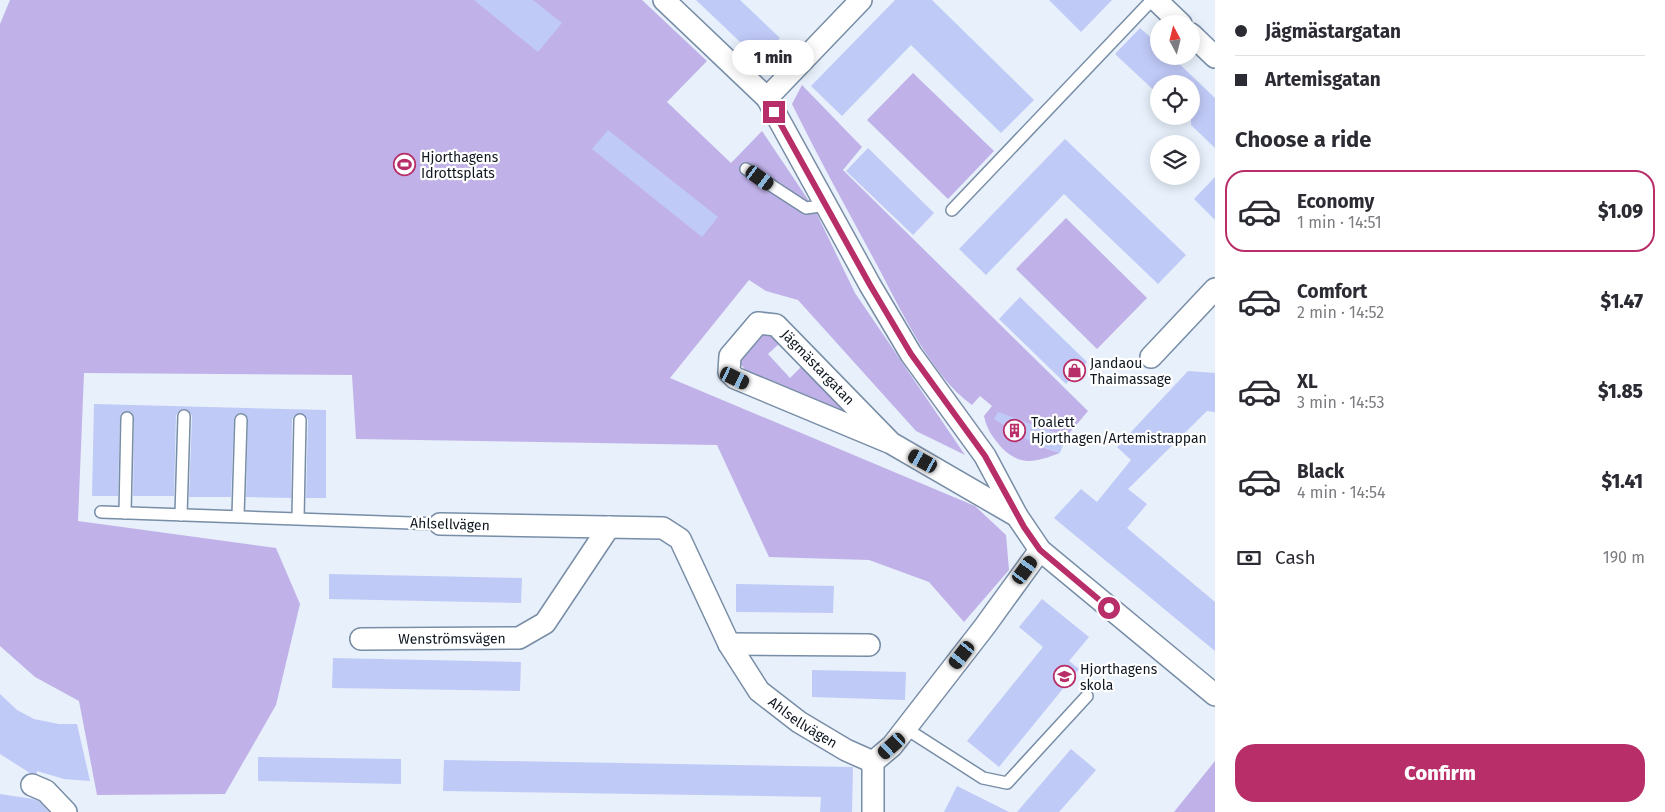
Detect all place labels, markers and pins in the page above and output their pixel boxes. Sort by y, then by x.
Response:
place label: Hjorthagens Idrottsplats [421,149,499,182]
sports icon: Hjorthagens Idrottsplats [393,153,417,177]
place label: Jandaou Thaimassage [1090,355,1171,388]
shop icon: Jandaou Thaimassage [1062,359,1086,383]
place label: Toalett Hjorthagen/Artemistrappan [1031,414,1207,447]
building icon: Toalett Hjorthagen/Artemistrappan [1003,418,1027,442]
place label: Hjorthagens skola [1080,661,1158,694]
school or university icon: Hjorthagens skola [1052,665,1076,689]

